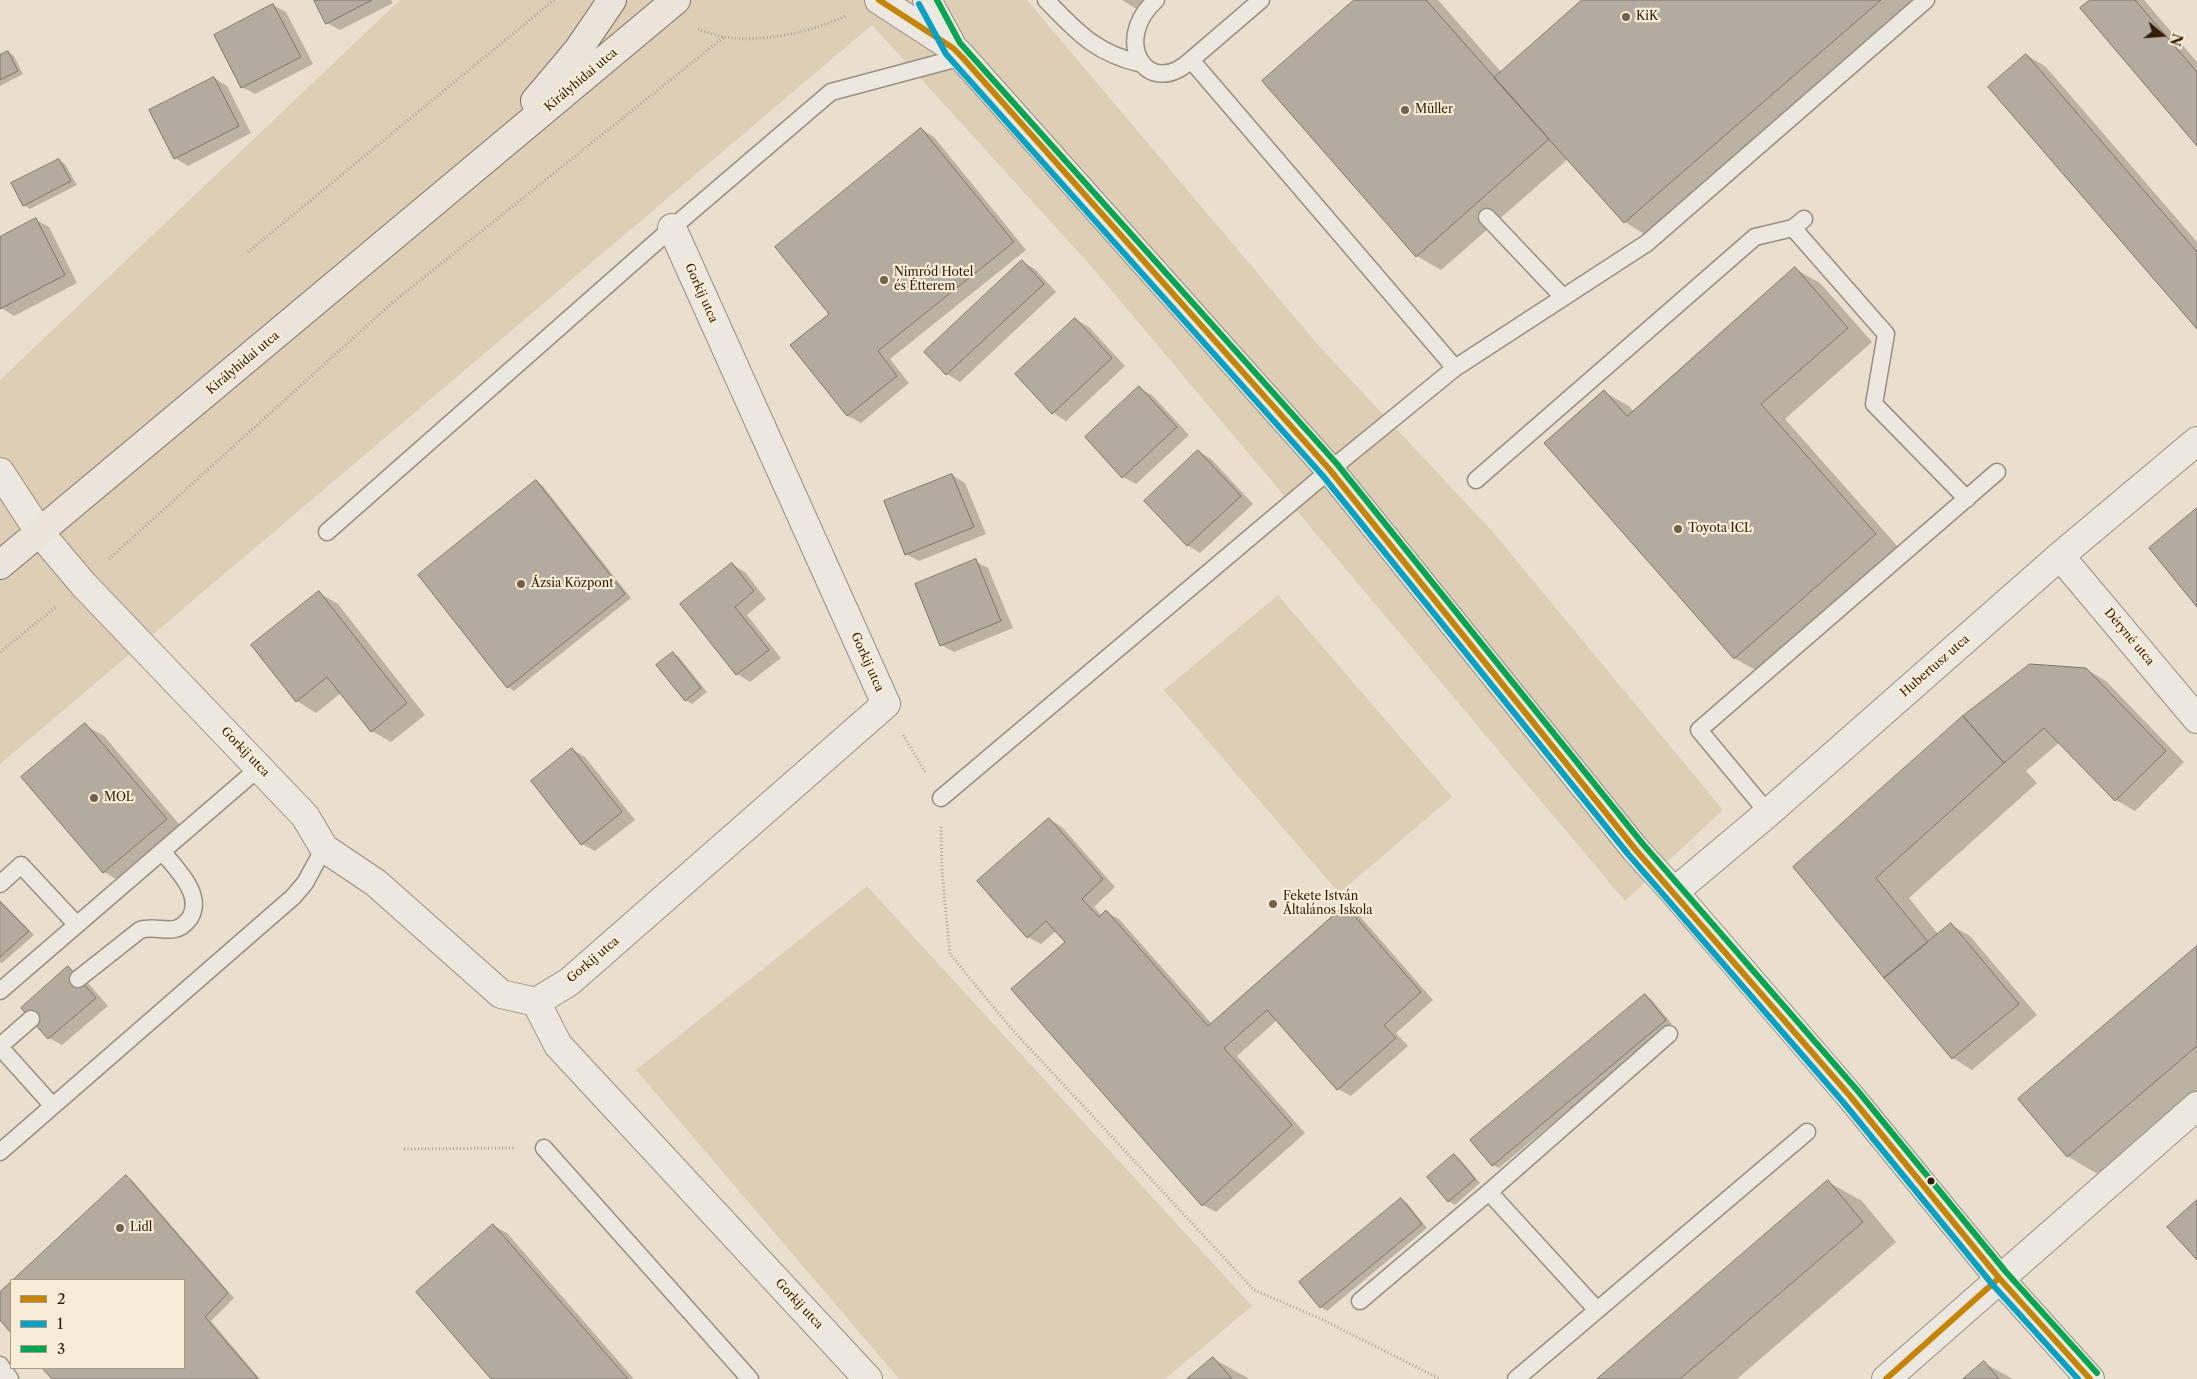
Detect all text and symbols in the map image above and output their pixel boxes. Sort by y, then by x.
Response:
place label: KiK [1636,10,1658,24]
north arrow [2137,10,2187,60]
marker: KiK [1620,11,1632,23]
text: N [2166,31,2187,48]
street label: Királyhidai utca [542,45,620,115]
place label: Müller [1415,103,1453,117]
marker: Müller [1399,104,1411,116]
street label: Gorkij utca [682,261,720,325]
place label: Nimród Hotel és Étterem [894,266,973,294]
marker: Nimród Hotel és Étterem [878,274,890,286]
street label: Királyhidai utca [204,328,282,398]
place label: Toyota ICL [1688,522,1752,536]
marker: Toyota ICL [1672,523,1684,535]
place label: Ázsia Központ [531,577,613,591]
marker: Ázsia Központ [515,578,527,590]
street label: Déryné utca [2101,606,2157,668]
street label: Gorkij utca [848,630,886,694]
street label: Hubertusz utca [1897,632,1973,700]
street label: Gorkij utca [218,724,272,780]
place label: MOL [104,791,134,805]
marker: MOL [88,792,100,804]
place label: Fekete István Általános Iskola [1283,890,1373,918]
marker: Fekete István Általános Iskola [1267,898,1279,910]
street label: Gorkij utca [564,934,622,986]
unlabelled marker [1926,1176,1936,1186]
place label: Lidl [130,1221,152,1235]
marker: Lidl [114,1222,126,1234]
street label: Gorkij utca [772,1276,826,1332]
legend [10,1279,185,1369]
text: 2 [57,1289,66,1308]
text: 1 [57,1314,63,1333]
text: 3 [57,1339,65,1358]

